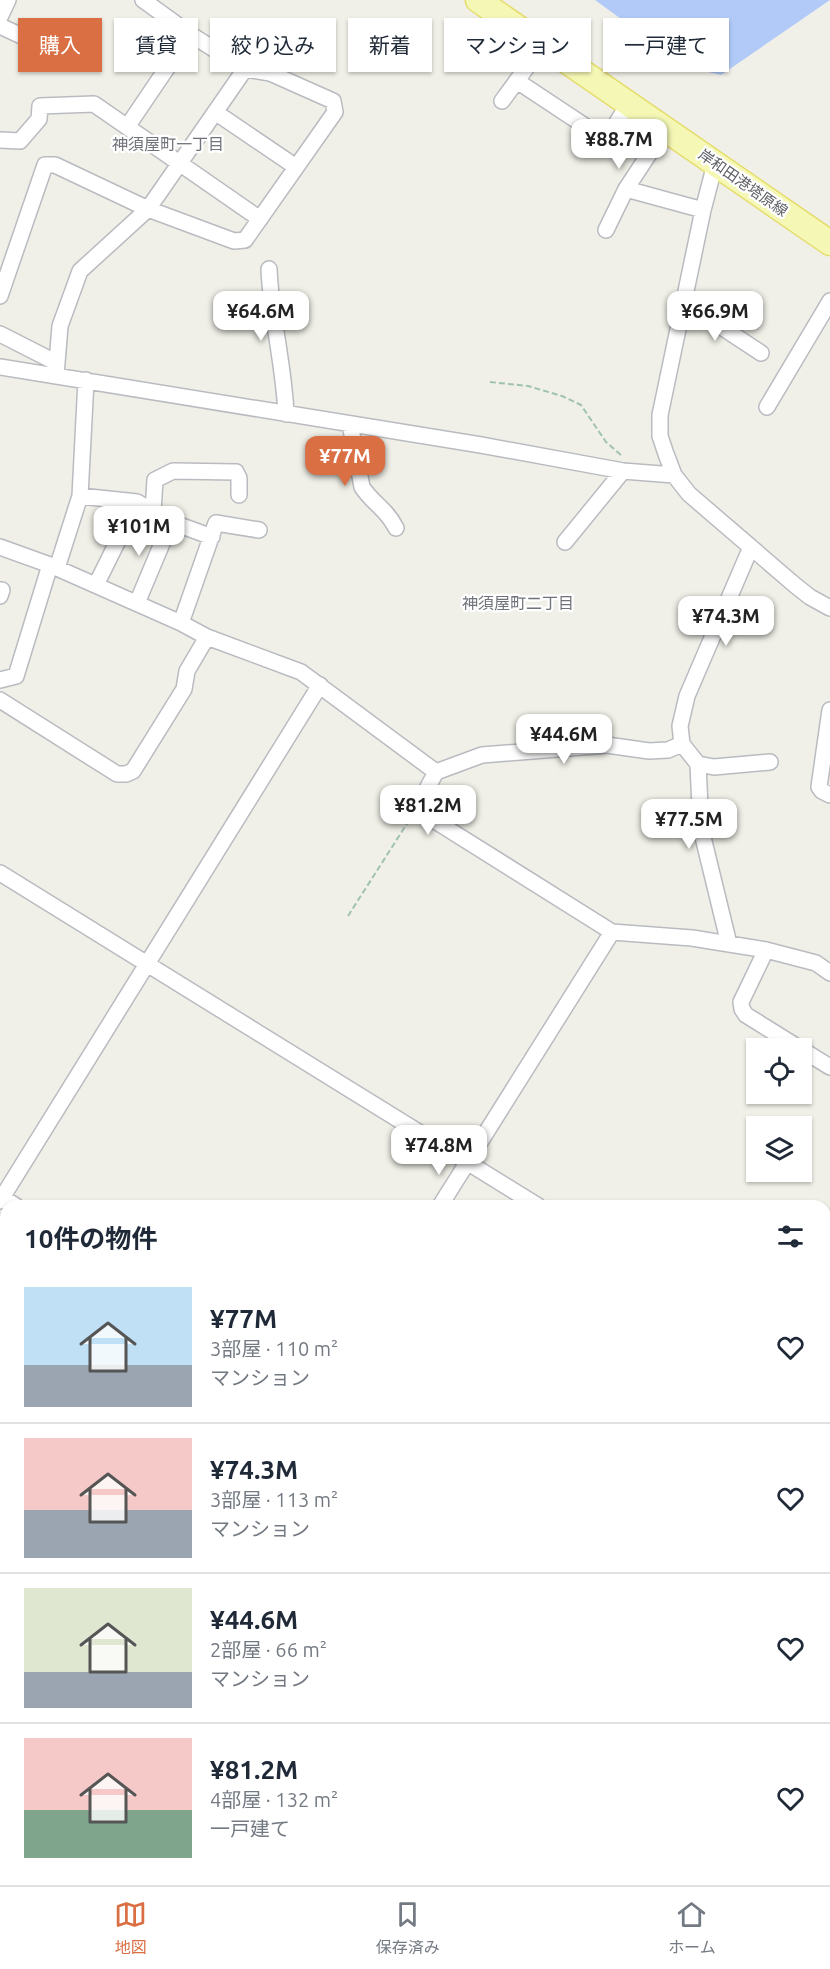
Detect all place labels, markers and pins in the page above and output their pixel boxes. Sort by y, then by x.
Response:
pin: ¥88.7M [570,119,668,170]
pin: ¥64.6M [212,291,310,342]
pin: ¥66.9M [666,291,764,342]
pin: ¥77M [309,436,381,487]
pin: ¥101M [97,506,181,557]
pin: ¥74.3M [677,596,775,647]
pin: ¥44.6M [515,714,613,765]
pin: ¥81.2M [379,785,477,836]
pin: ¥77.5M [640,799,738,850]
pin: ¥74.8M [390,1125,488,1176]

